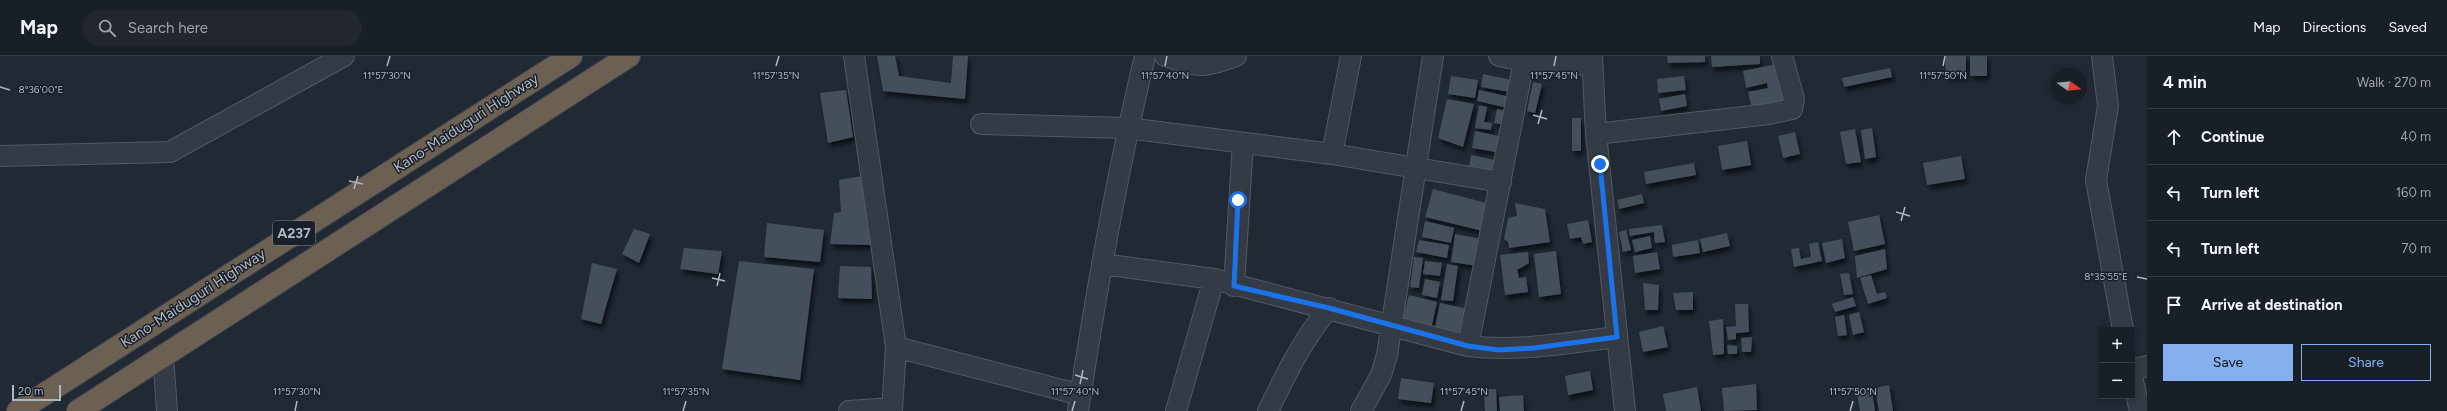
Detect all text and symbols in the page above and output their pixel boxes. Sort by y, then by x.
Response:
search box [82,10,362,46]
text: Map [20,16,58,39]
icon: search [96,17,118,39]
text: Search here [128,19,208,37]
text: Map [2253,19,2281,36]
text: Directions [2303,19,2366,36]
text: Saved [2388,19,2427,36]
north arrow [2051,68,2087,104]
text: 11°57'30"N [363,69,411,82]
street label: Kano-Maiduguri Highway [390,69,542,177]
text: 11°57'35"N [752,69,800,82]
text: 11°57'40"N [1141,69,1189,82]
text: 11°57'45"N [1530,69,1578,82]
text: 11°57'50"N [1919,69,1967,82]
text: 4 min [2163,72,2207,92]
text: Walk · 270 m [2357,75,2431,90]
text: 8°36'00"E [19,83,64,96]
icon: ahead [2163,126,2185,148]
text: Continue [2201,128,2264,146]
text: 40 m [2400,129,2431,144]
route end [1591,155,1609,173]
icon: left [2163,182,2185,204]
text: Turn left [2201,184,2259,202]
text: 160 m [2396,185,2431,200]
route start [1229,191,1247,209]
road number: A237 [273,221,315,245]
icon: left [2163,238,2185,260]
text: Turn left [2201,240,2259,258]
text: 70 m [2401,241,2431,256]
street label: Kano-Maiduguri Highway [117,244,269,352]
text: 8°35'55"E [2084,270,2128,283]
icon: arrive [2163,294,2185,316]
text: Arrive at destination [2201,296,2342,314]
map controls [2099,327,2135,399]
button: + [2099,327,2135,363]
button: Save [2163,344,2293,381]
button: Share [2301,344,2431,381]
button: − [2099,363,2135,399]
scale bar [12,383,61,402]
text: 20 m [18,385,43,398]
text: 11°57'30"N [273,385,321,398]
text: 11°57'35"N [662,385,710,398]
text: 11°57'40"N [1051,385,1099,398]
text: 11°57'45"N [1440,385,1488,398]
text: 11°57'50"N [1829,385,1877,398]

